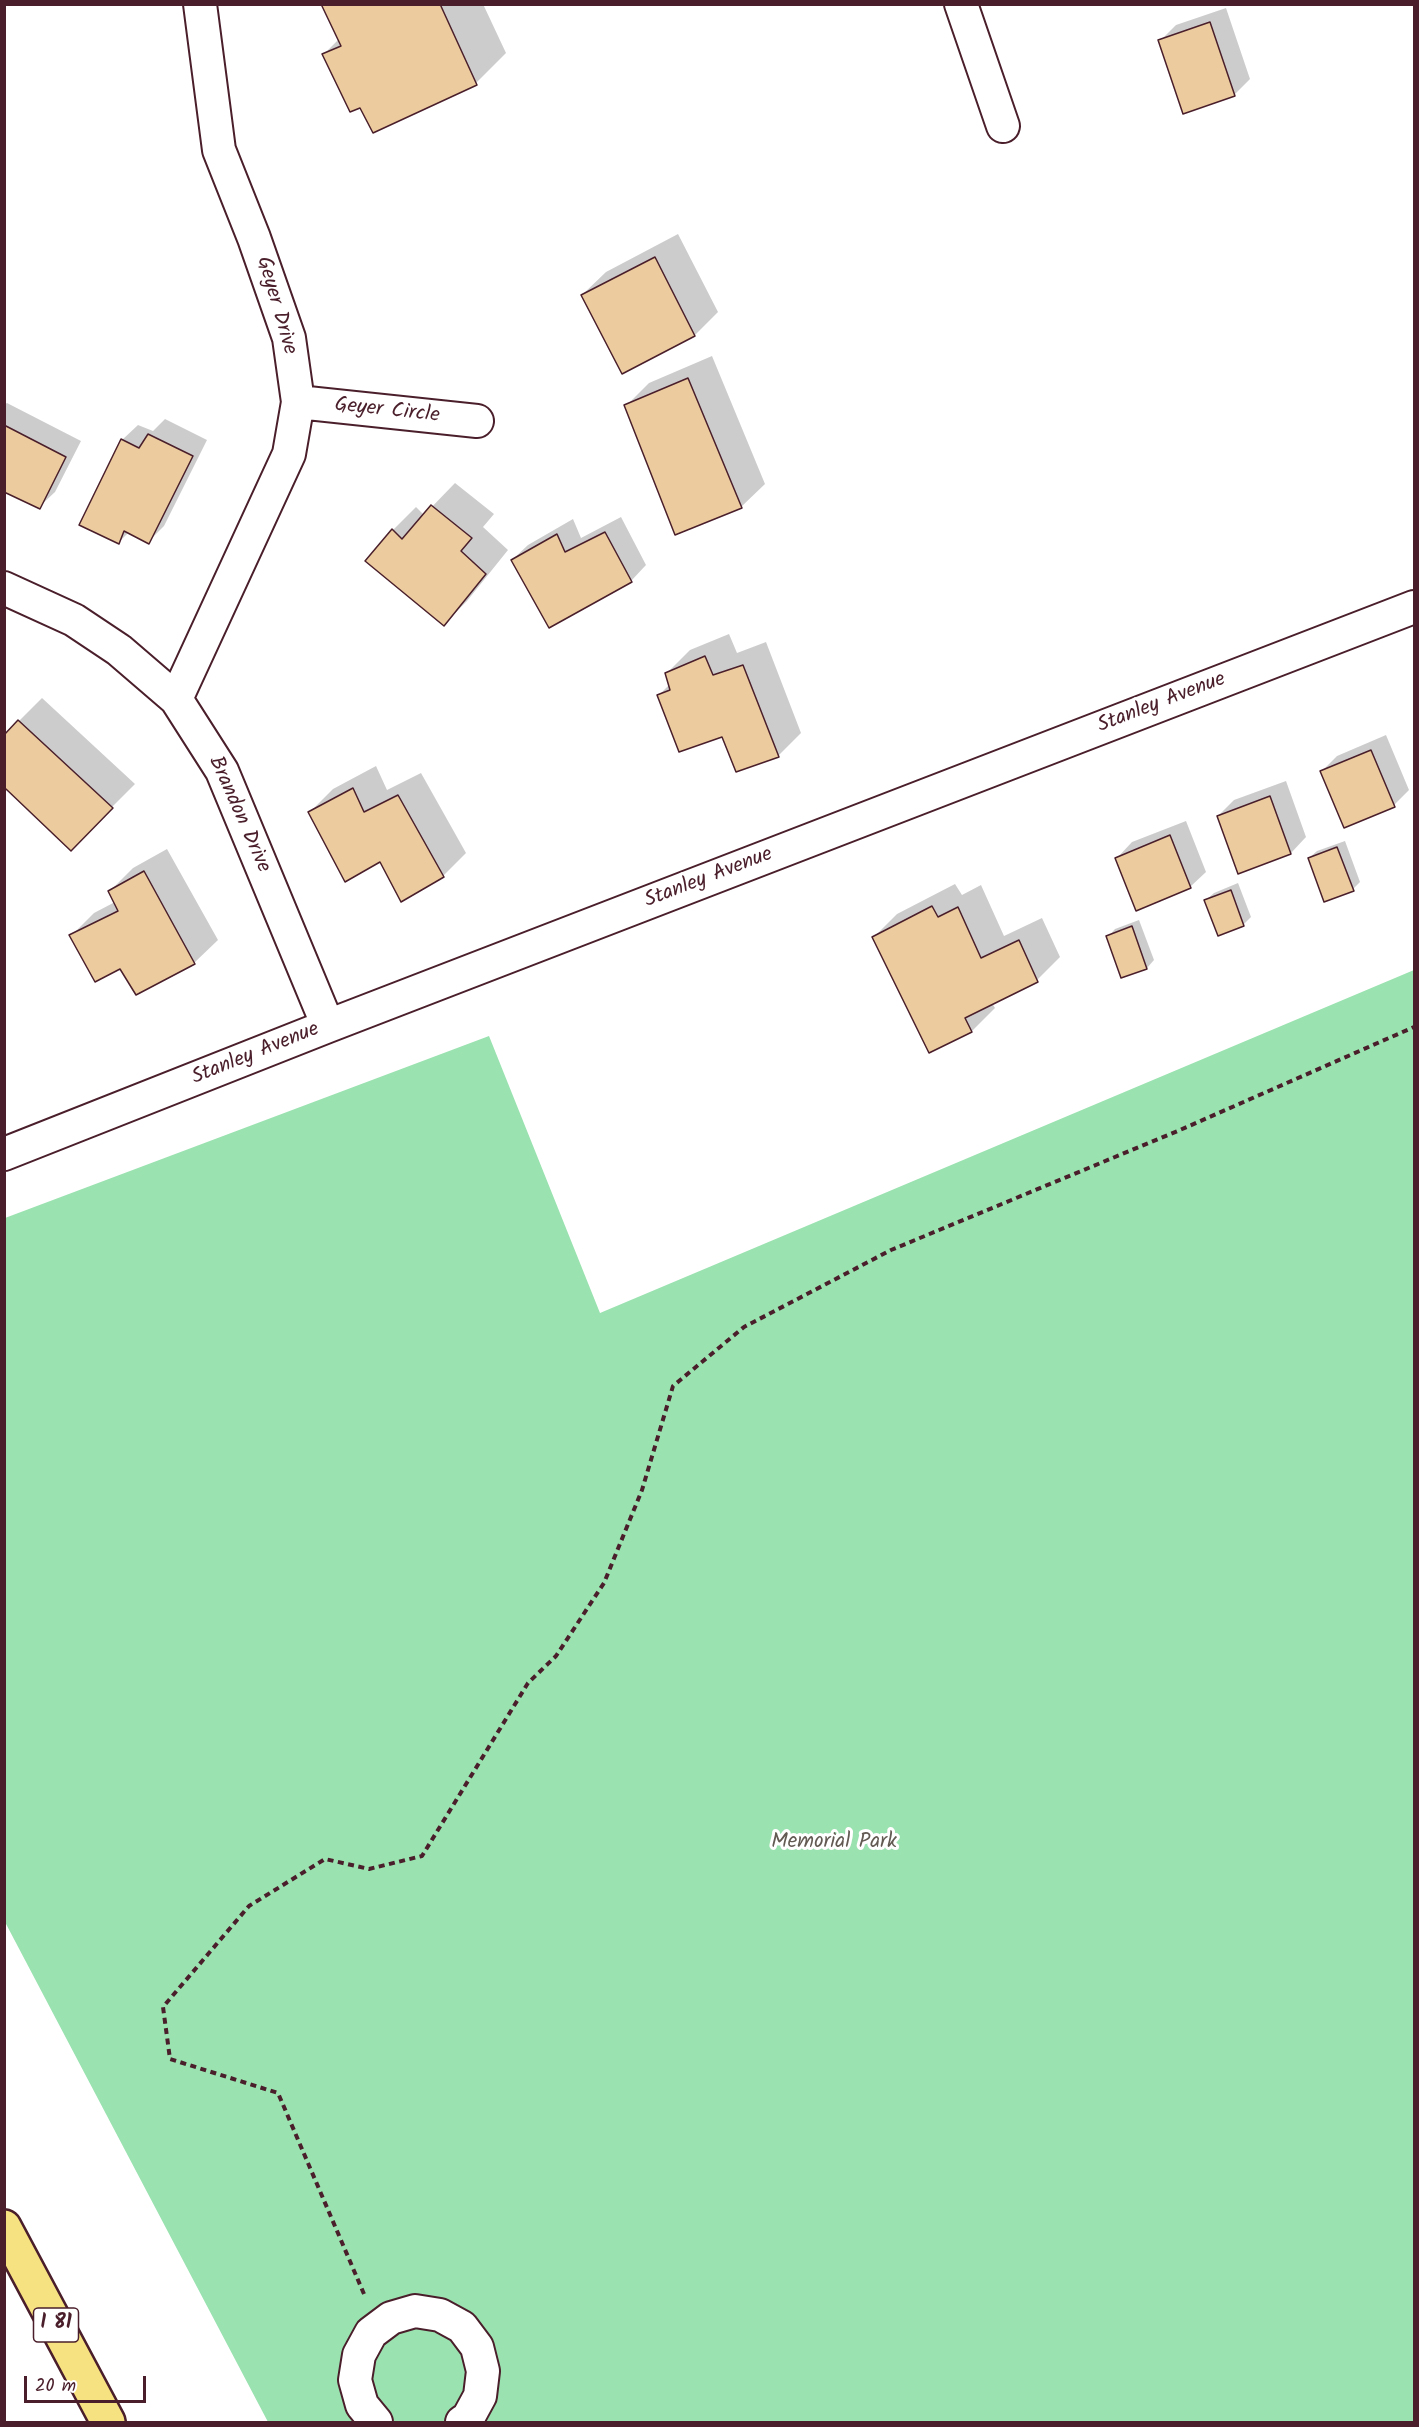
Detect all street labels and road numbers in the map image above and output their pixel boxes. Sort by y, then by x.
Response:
street label: Geyer Drive [249,254,301,358]
street label: Geyer Circle [333,394,441,430]
street label: Stanley Avenue [1094,668,1230,740]
street label: Brandon Drive [201,753,275,877]
street label: Stanley Avenue [641,843,777,915]
street label: Stanley Avenue [189,1018,323,1092]
road number: I 81 [34,2308,78,2342]

